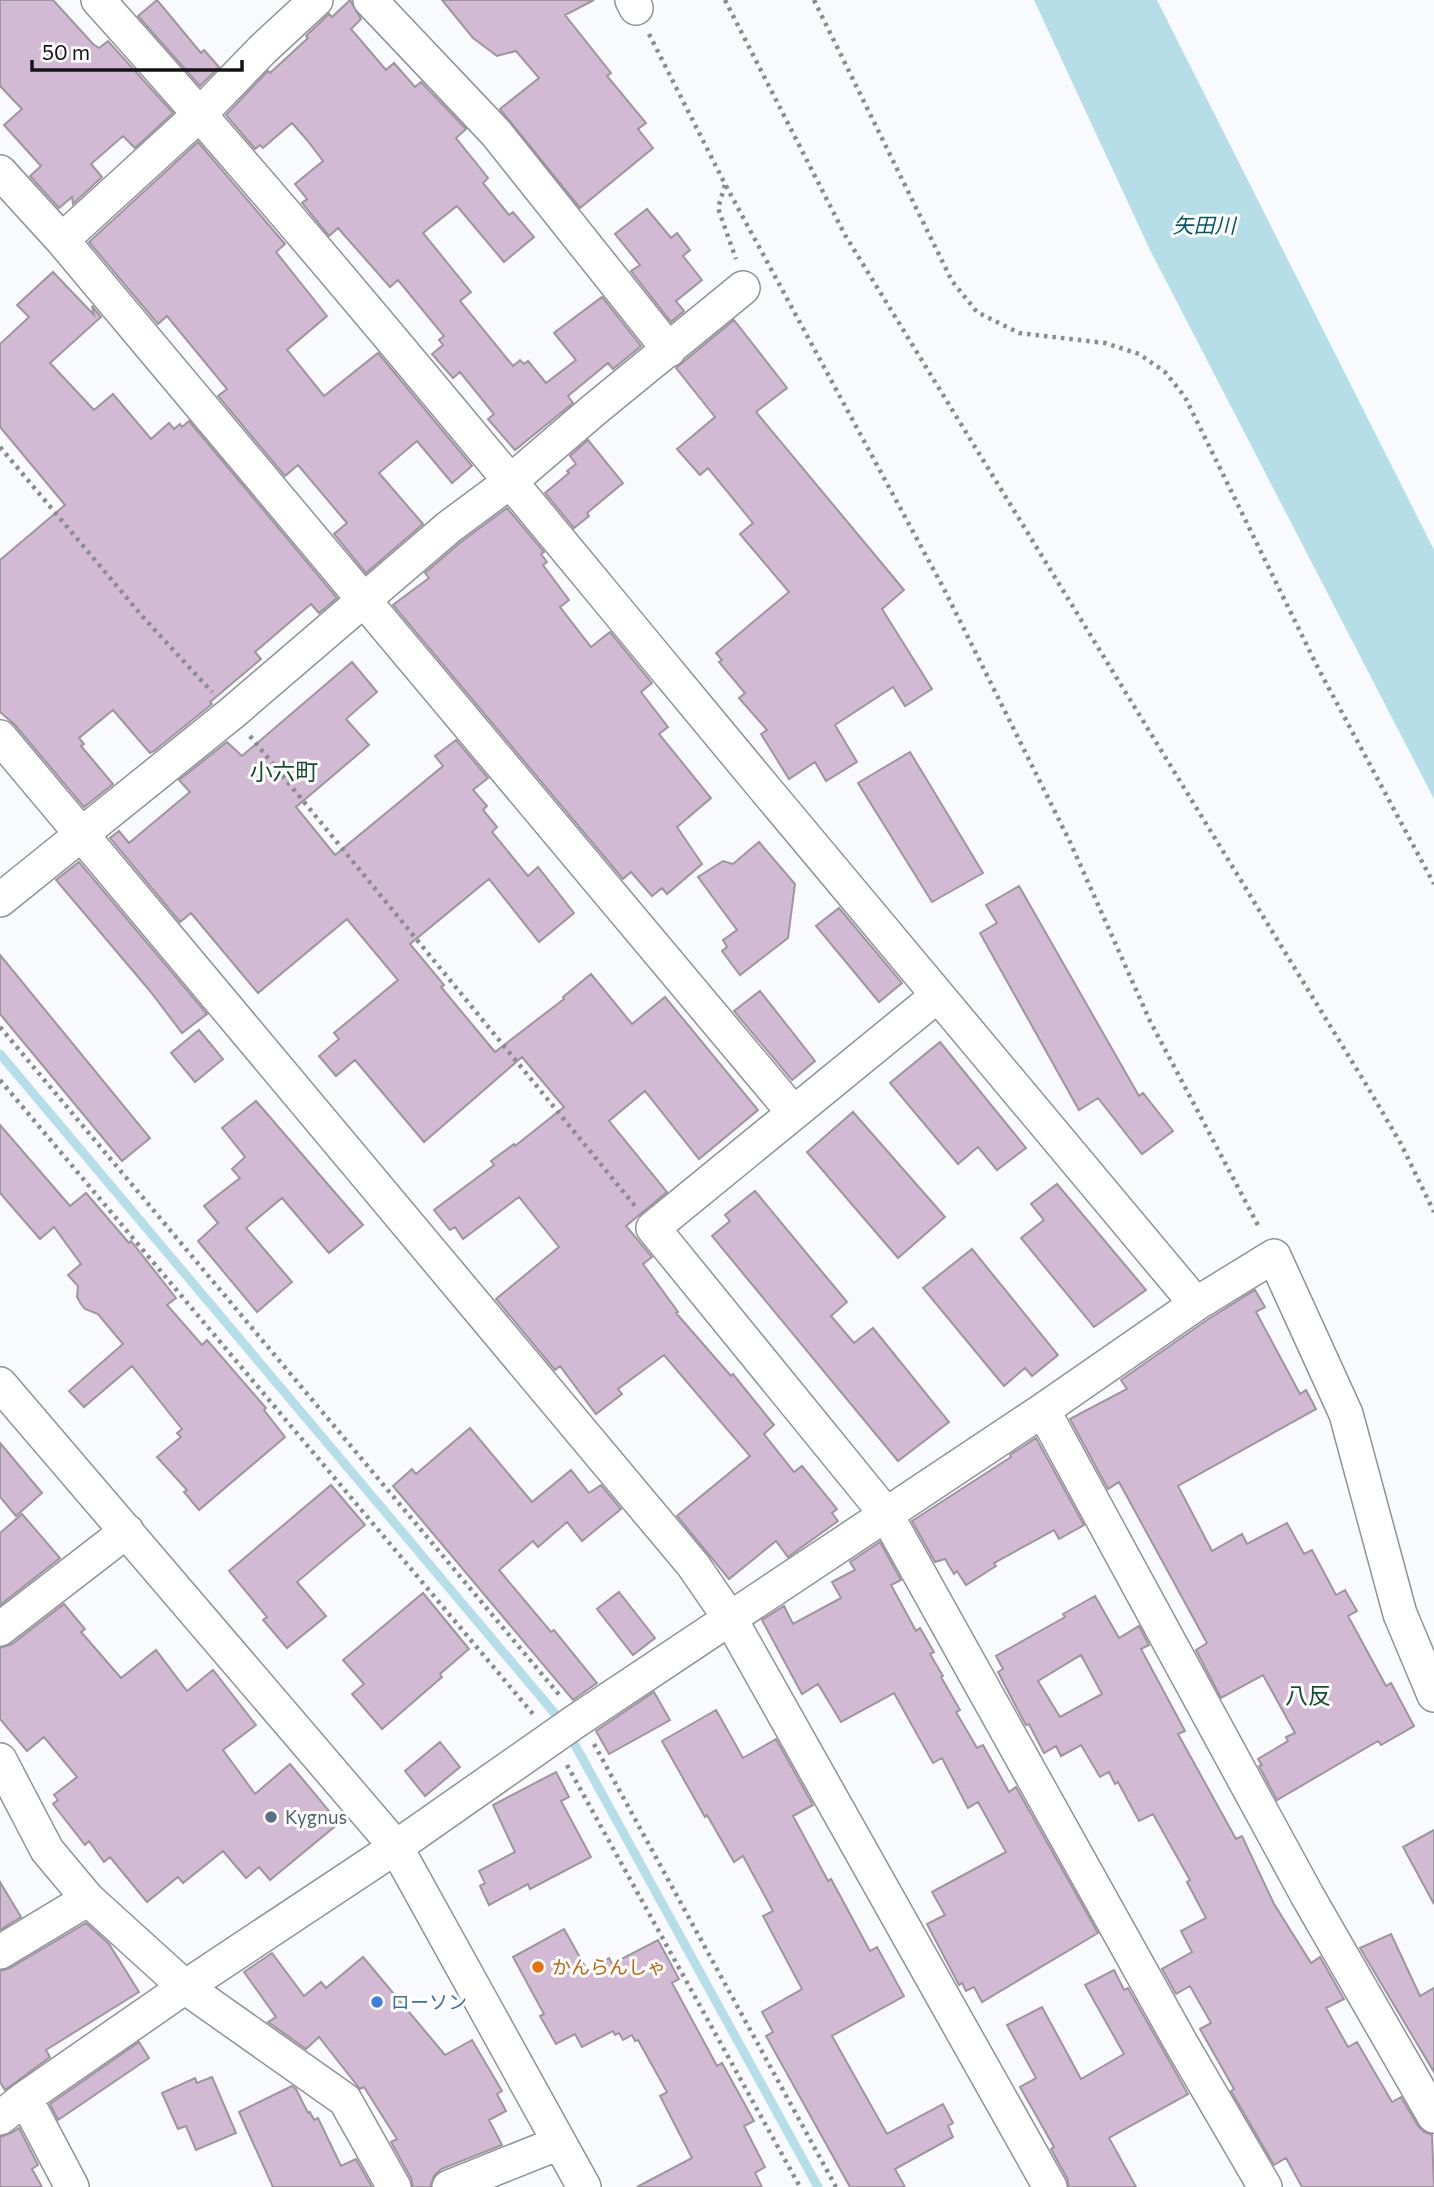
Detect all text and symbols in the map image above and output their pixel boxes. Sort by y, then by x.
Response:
scale bar [32,28,242,72]
text: 50 m [42,39,90,64]
water label: 矢田川 [1173,212,1237,237]
district label: 小六町 [250,757,319,785]
district label: 八反 [1285,1681,1331,1709]
place label: Kygnus [285,1805,347,1828]
marker: Kygnus [263,1809,279,1825]
place label: かんらんしゃ [552,1955,666,1978]
marker: かんらんしゃ [530,1959,546,1975]
place label: ローソン [391,1990,467,2013]
marker: ローソン [369,1994,385,2010]

